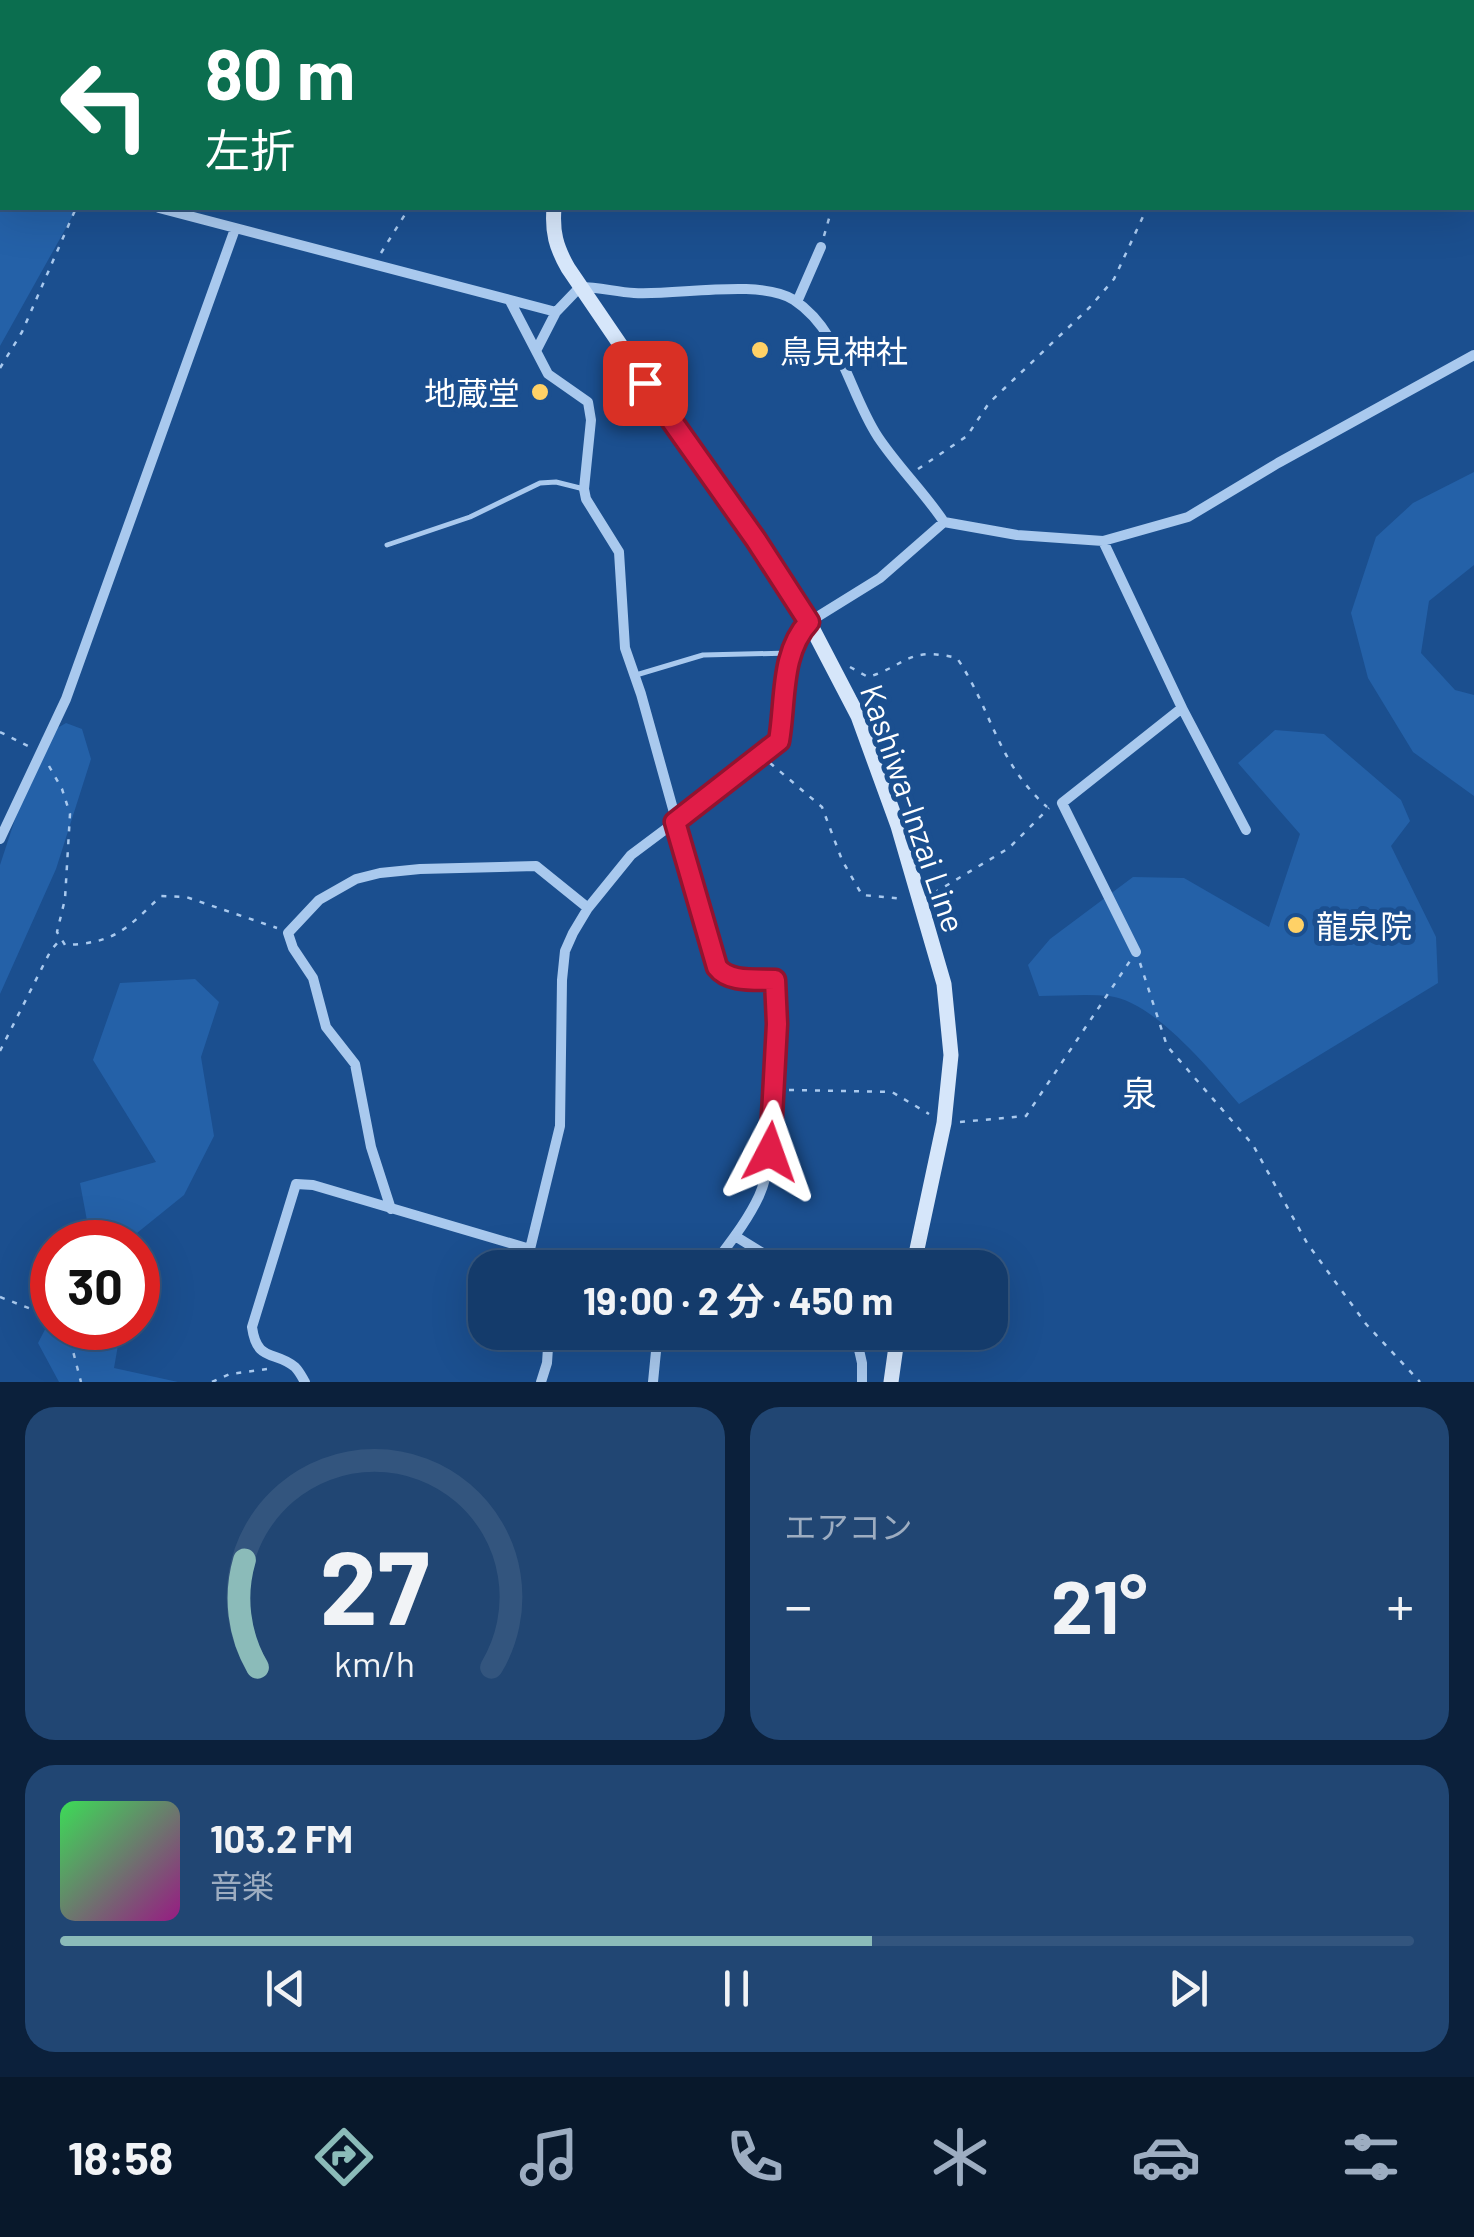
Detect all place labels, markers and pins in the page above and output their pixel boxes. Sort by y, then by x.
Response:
place label: 鳥見神社 [780,331,908,369]
marker: 鳥見神社 [749,339,771,361]
pin [603,341,688,426]
place label: 地蔵堂 [424,373,520,411]
marker: 地蔵堂 [529,381,551,403]
place label: 龍泉院 [1316,906,1412,944]
marker: 龍泉院 [1285,914,1307,936]

